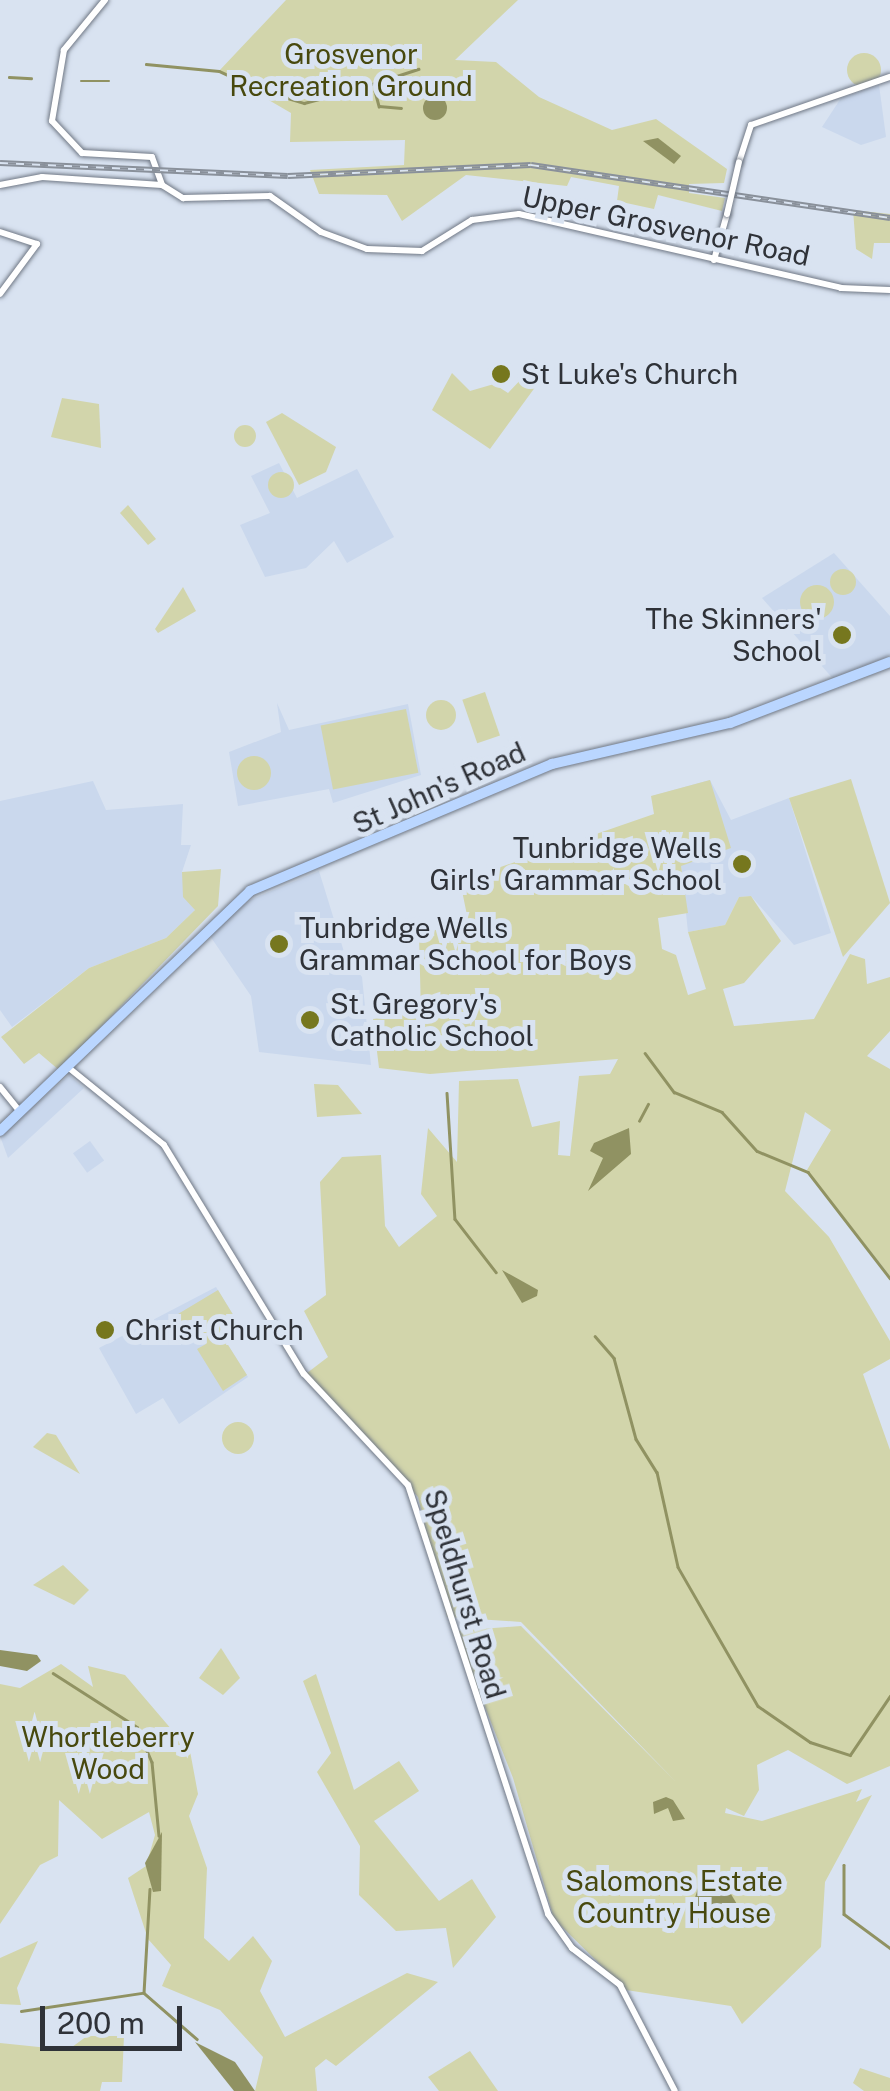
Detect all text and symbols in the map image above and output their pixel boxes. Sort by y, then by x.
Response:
park label: Grosvenor Recreation Ground [229,37,473,103]
street label: Upper Grosvenor Road [519,179,813,273]
place label: St Luke's Church [521,357,738,391]
marker: St Luke's Church [490,363,512,385]
place label: The Skinners' School [645,602,822,668]
marker: The Skinners' School [831,624,853,646]
street label: St John's Road [347,735,531,841]
place label: Tunbridge Wells Girls' Grammar School [429,831,722,897]
marker: Tunbridge Wells Girls' Grammar School [731,853,753,875]
place label: Tunbridge Wells Grammar School for Boys [299,911,632,977]
marker: Tunbridge Wells Grammar School for Boys [268,933,290,955]
place label: St. Gregory's Catholic School [330,987,534,1053]
marker: St. Gregory's Catholic School [299,1009,321,1031]
place label: Christ Church [125,1313,304,1347]
marker: Christ Church [94,1319,116,1341]
street label: Speldhurst Road [417,1485,513,1703]
park label: Whortleberry Wood [21,1720,195,1786]
park label: Salomons Estate Country House [565,1864,783,1930]
scale bar [45,1986,188,2048]
text: 200 m [57,2005,145,2041]

